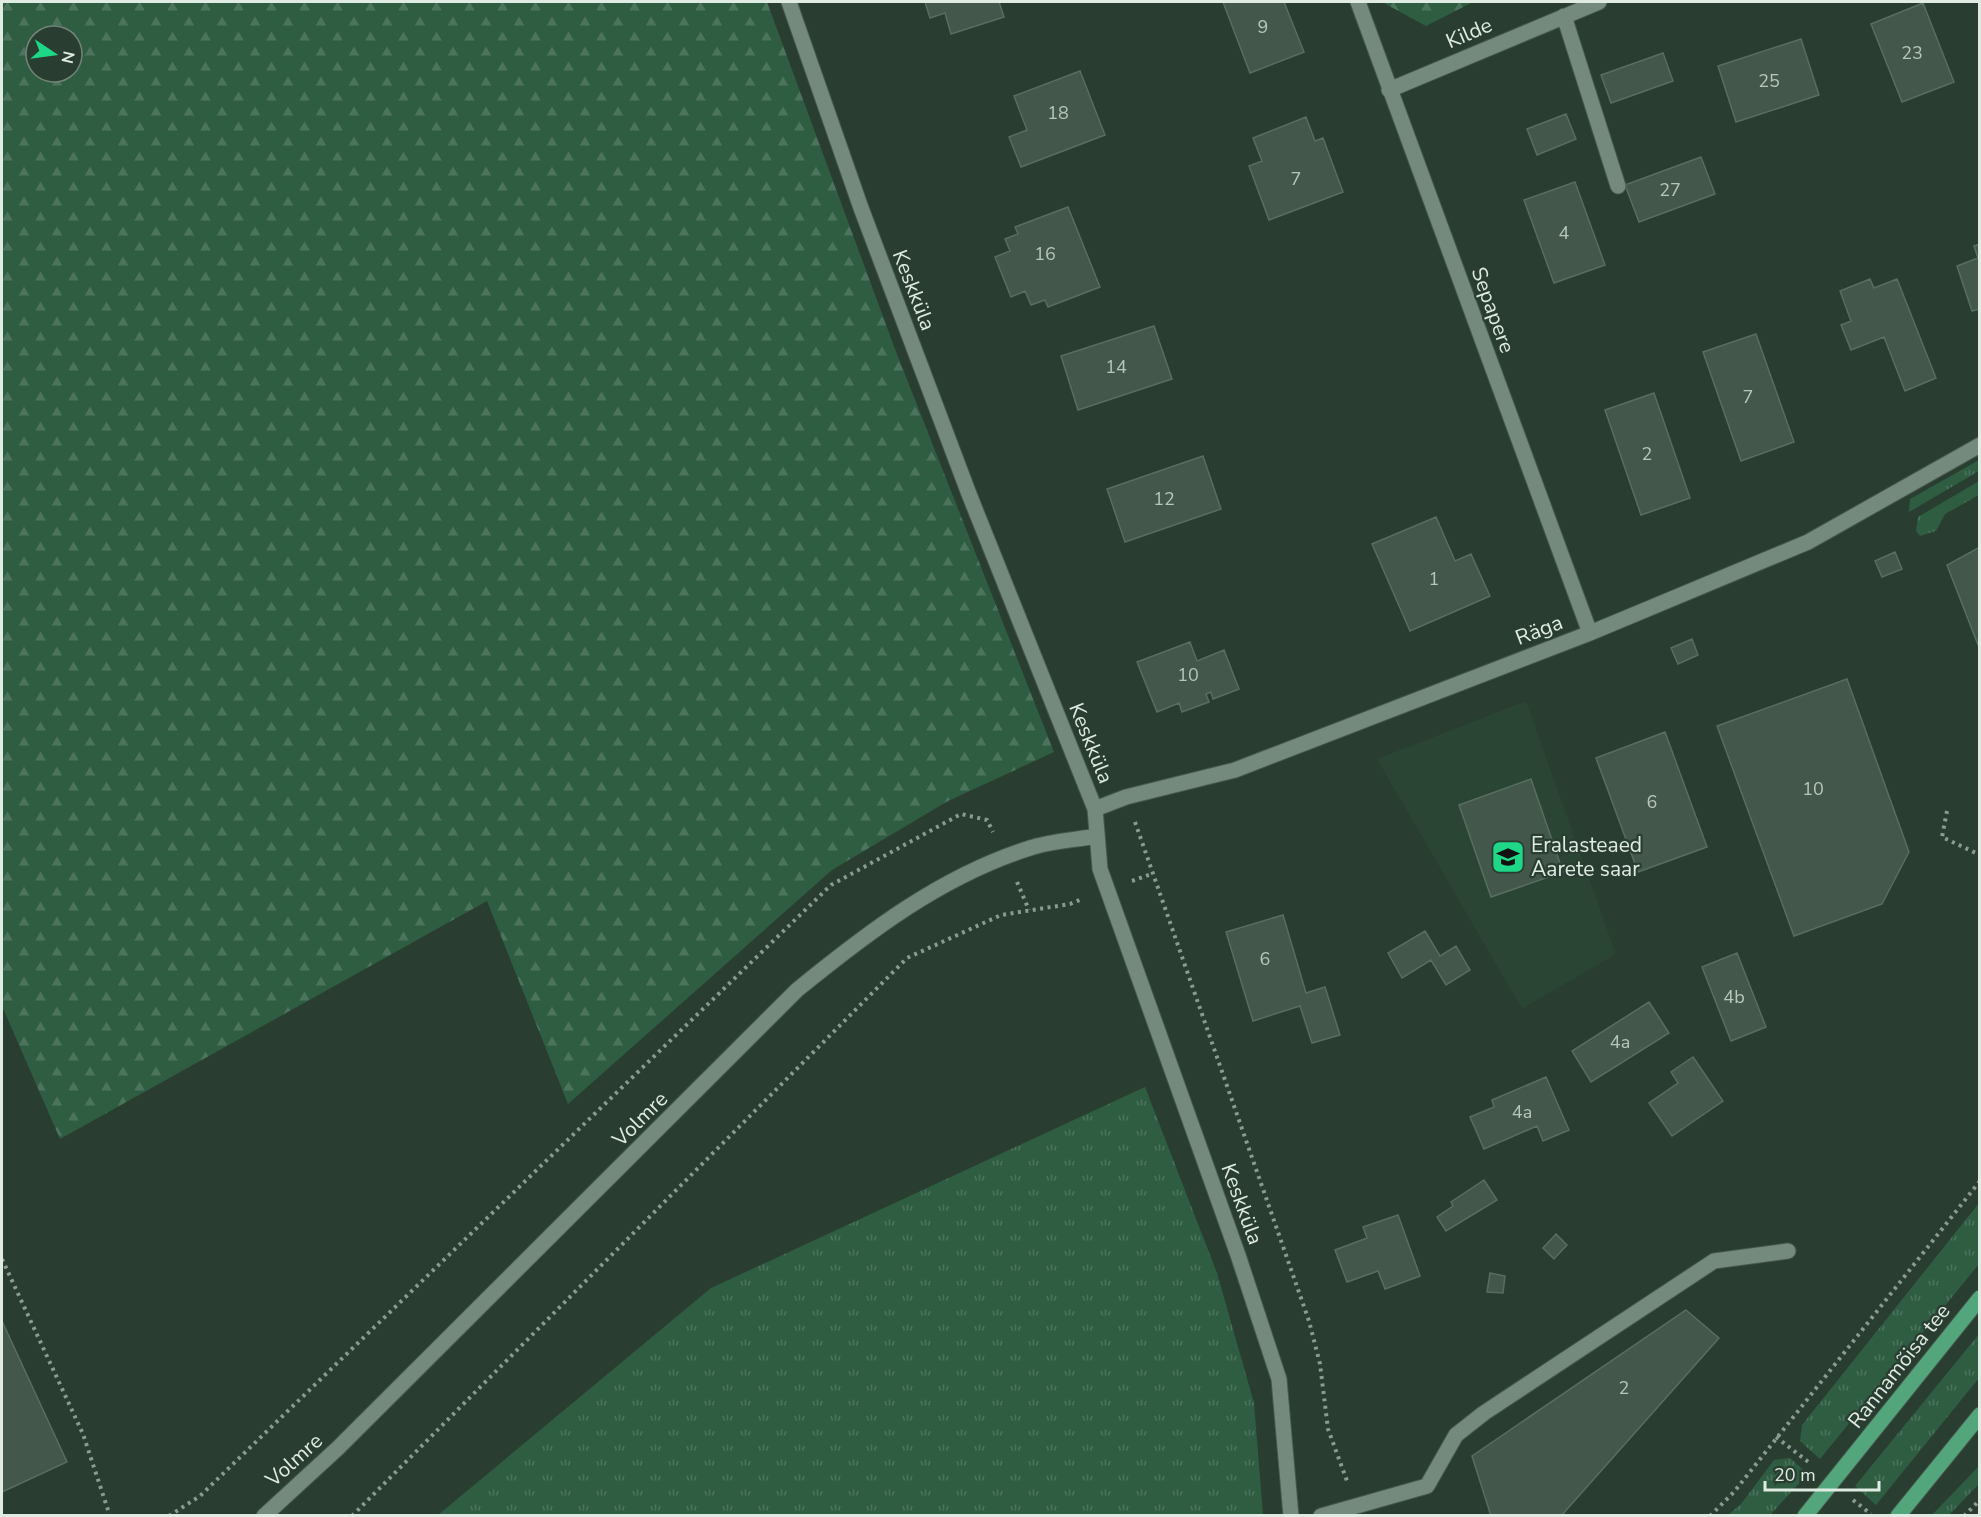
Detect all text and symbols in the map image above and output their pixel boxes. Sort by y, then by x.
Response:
street label: Kilde [1442,11,1496,55]
house number: 9 [1258,15,1268,39]
north arrow [24,24,84,84]
house number: 23 [1901,41,1923,65]
text: N [56,49,80,65]
house number: 25 [1758,69,1780,93]
house number: 18 [1047,101,1069,125]
house number: 7 [1291,167,1301,191]
house number: 27 [1659,178,1681,202]
house number: 4 [1559,221,1570,245]
house number: 16 [1034,242,1056,266]
street label: Keskküla [886,246,942,334]
street label: Sepapere [1465,263,1521,357]
house number: 14 [1105,355,1127,379]
house number: 7 [1743,385,1753,409]
house number: 2 [1642,442,1652,466]
house number: 12 [1153,487,1175,511]
house number: 1 [1429,567,1439,591]
street label: Räga [1511,608,1567,652]
house number: 10 [1177,663,1199,687]
street label: Keskküla [1062,699,1120,787]
house number: 10 [1802,777,1824,801]
house number: 6 [1647,790,1657,814]
place label: Eralasteaed Aarete saar [1531,831,1642,883]
school or university icon: Eralasteaed Aarete saar [1490,839,1526,875]
house number: 6 [1260,947,1270,971]
house number: 4b [1723,985,1745,1009]
house number: 4a [1610,1030,1630,1054]
street label: Volmre [605,1085,674,1154]
house number: 4a [1512,1100,1532,1124]
street label: Keskküla [1214,1160,1270,1248]
street label: Rannamõisa tee [1842,1298,1956,1434]
house number: 2 [1619,1376,1629,1400]
street label: Volmre [259,1427,329,1494]
scale bar [1765,1454,1879,1492]
text: 20 m [1774,1463,1816,1487]

